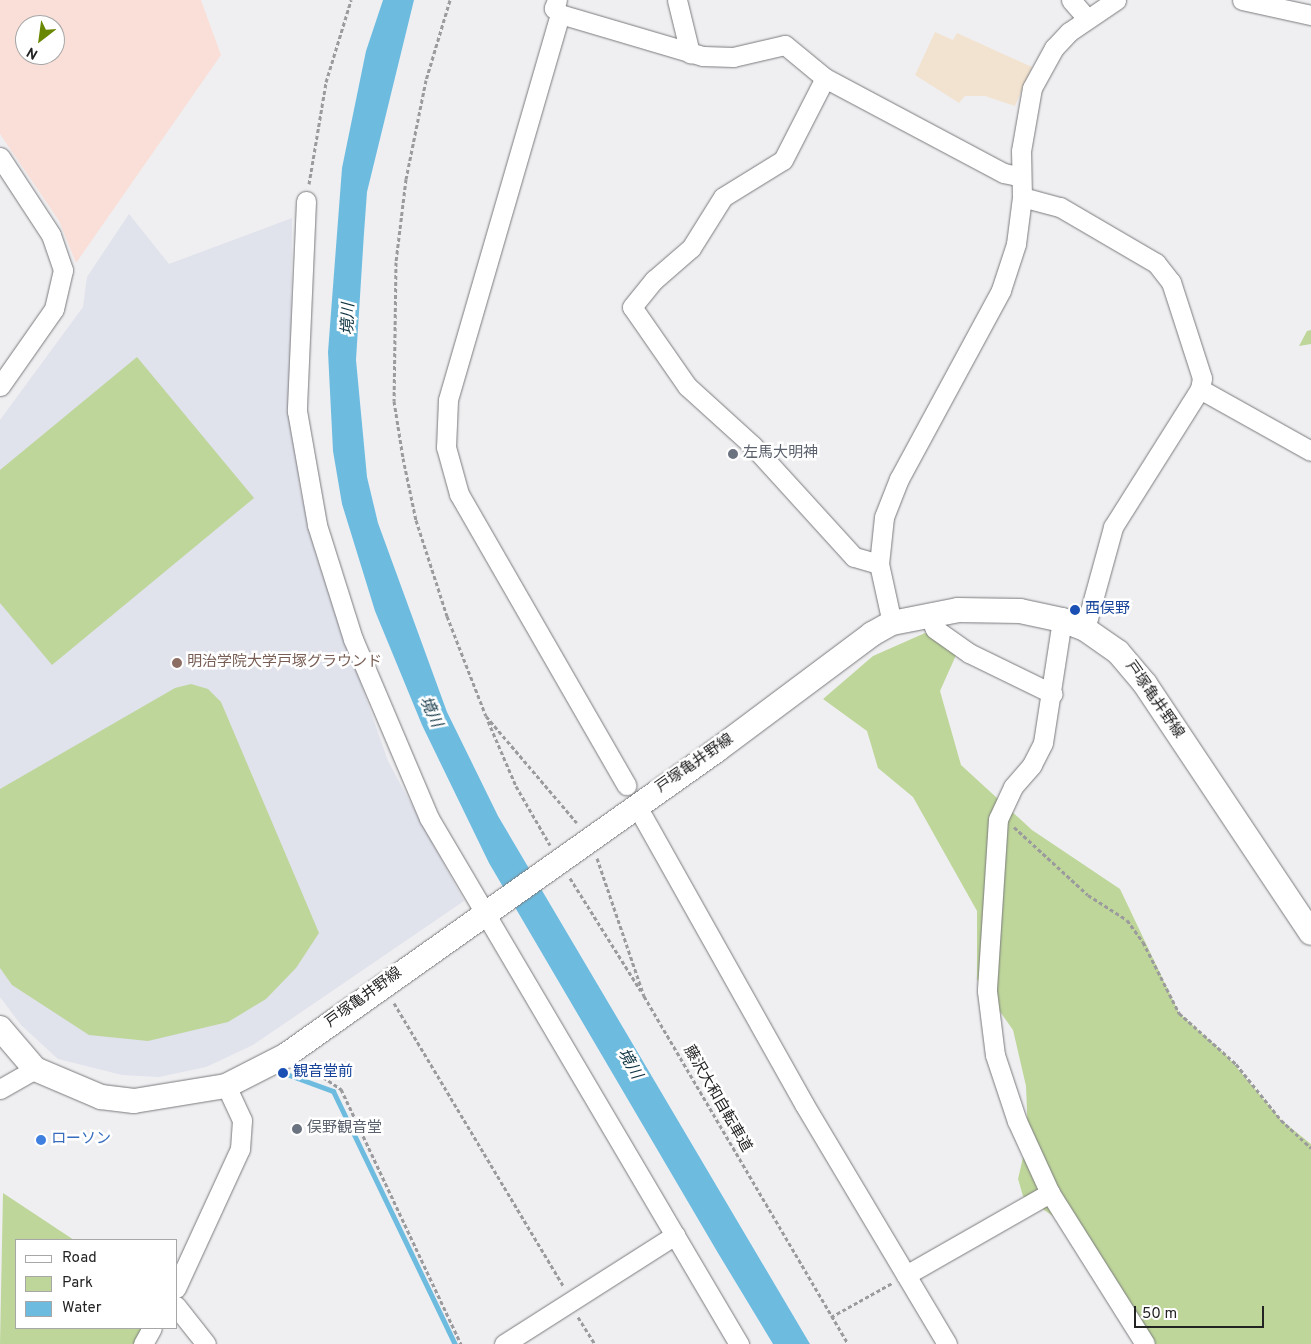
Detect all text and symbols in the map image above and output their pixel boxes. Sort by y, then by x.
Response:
north arrow [15,15,65,65]
text: N [24,43,41,62]
water label: 境川 [339,303,359,335]
place label: 左馬大明神 [743,445,818,463]
marker: 左馬大明神 [727,448,739,460]
place label: 西俣野 [1085,601,1130,619]
marker: 西俣野 [1069,604,1081,616]
place label: 明治学院大学戸塚グラウンド [187,654,382,672]
marker: 明治学院大学戸塚グラウンド [171,657,183,669]
street label: 戸塚亀井野線 [1121,658,1187,742]
water label: 境川 [415,693,445,731]
street label: 戸塚亀井野線 [653,731,737,797]
street label: 戸塚亀井野線 [322,964,406,1032]
street label: 藤沢大和自転車道 [679,1043,755,1155]
water label: 境川 [613,1045,645,1083]
place label: 観音堂前 [293,1064,353,1082]
marker: 観音堂前 [277,1067,289,1079]
place label: 俣野観音堂 [307,1120,382,1138]
marker: 俣野観音堂 [291,1123,303,1135]
place label: ローソン [51,1131,111,1149]
marker: ローソン [35,1134,47,1146]
legend [15,1239,178,1329]
text: Road [62,1249,97,1268]
text: Park [62,1274,93,1293]
scale bar [1136,1296,1266,1328]
text: Water [62,1299,101,1318]
text: 50 m [1142,1305,1177,1324]

